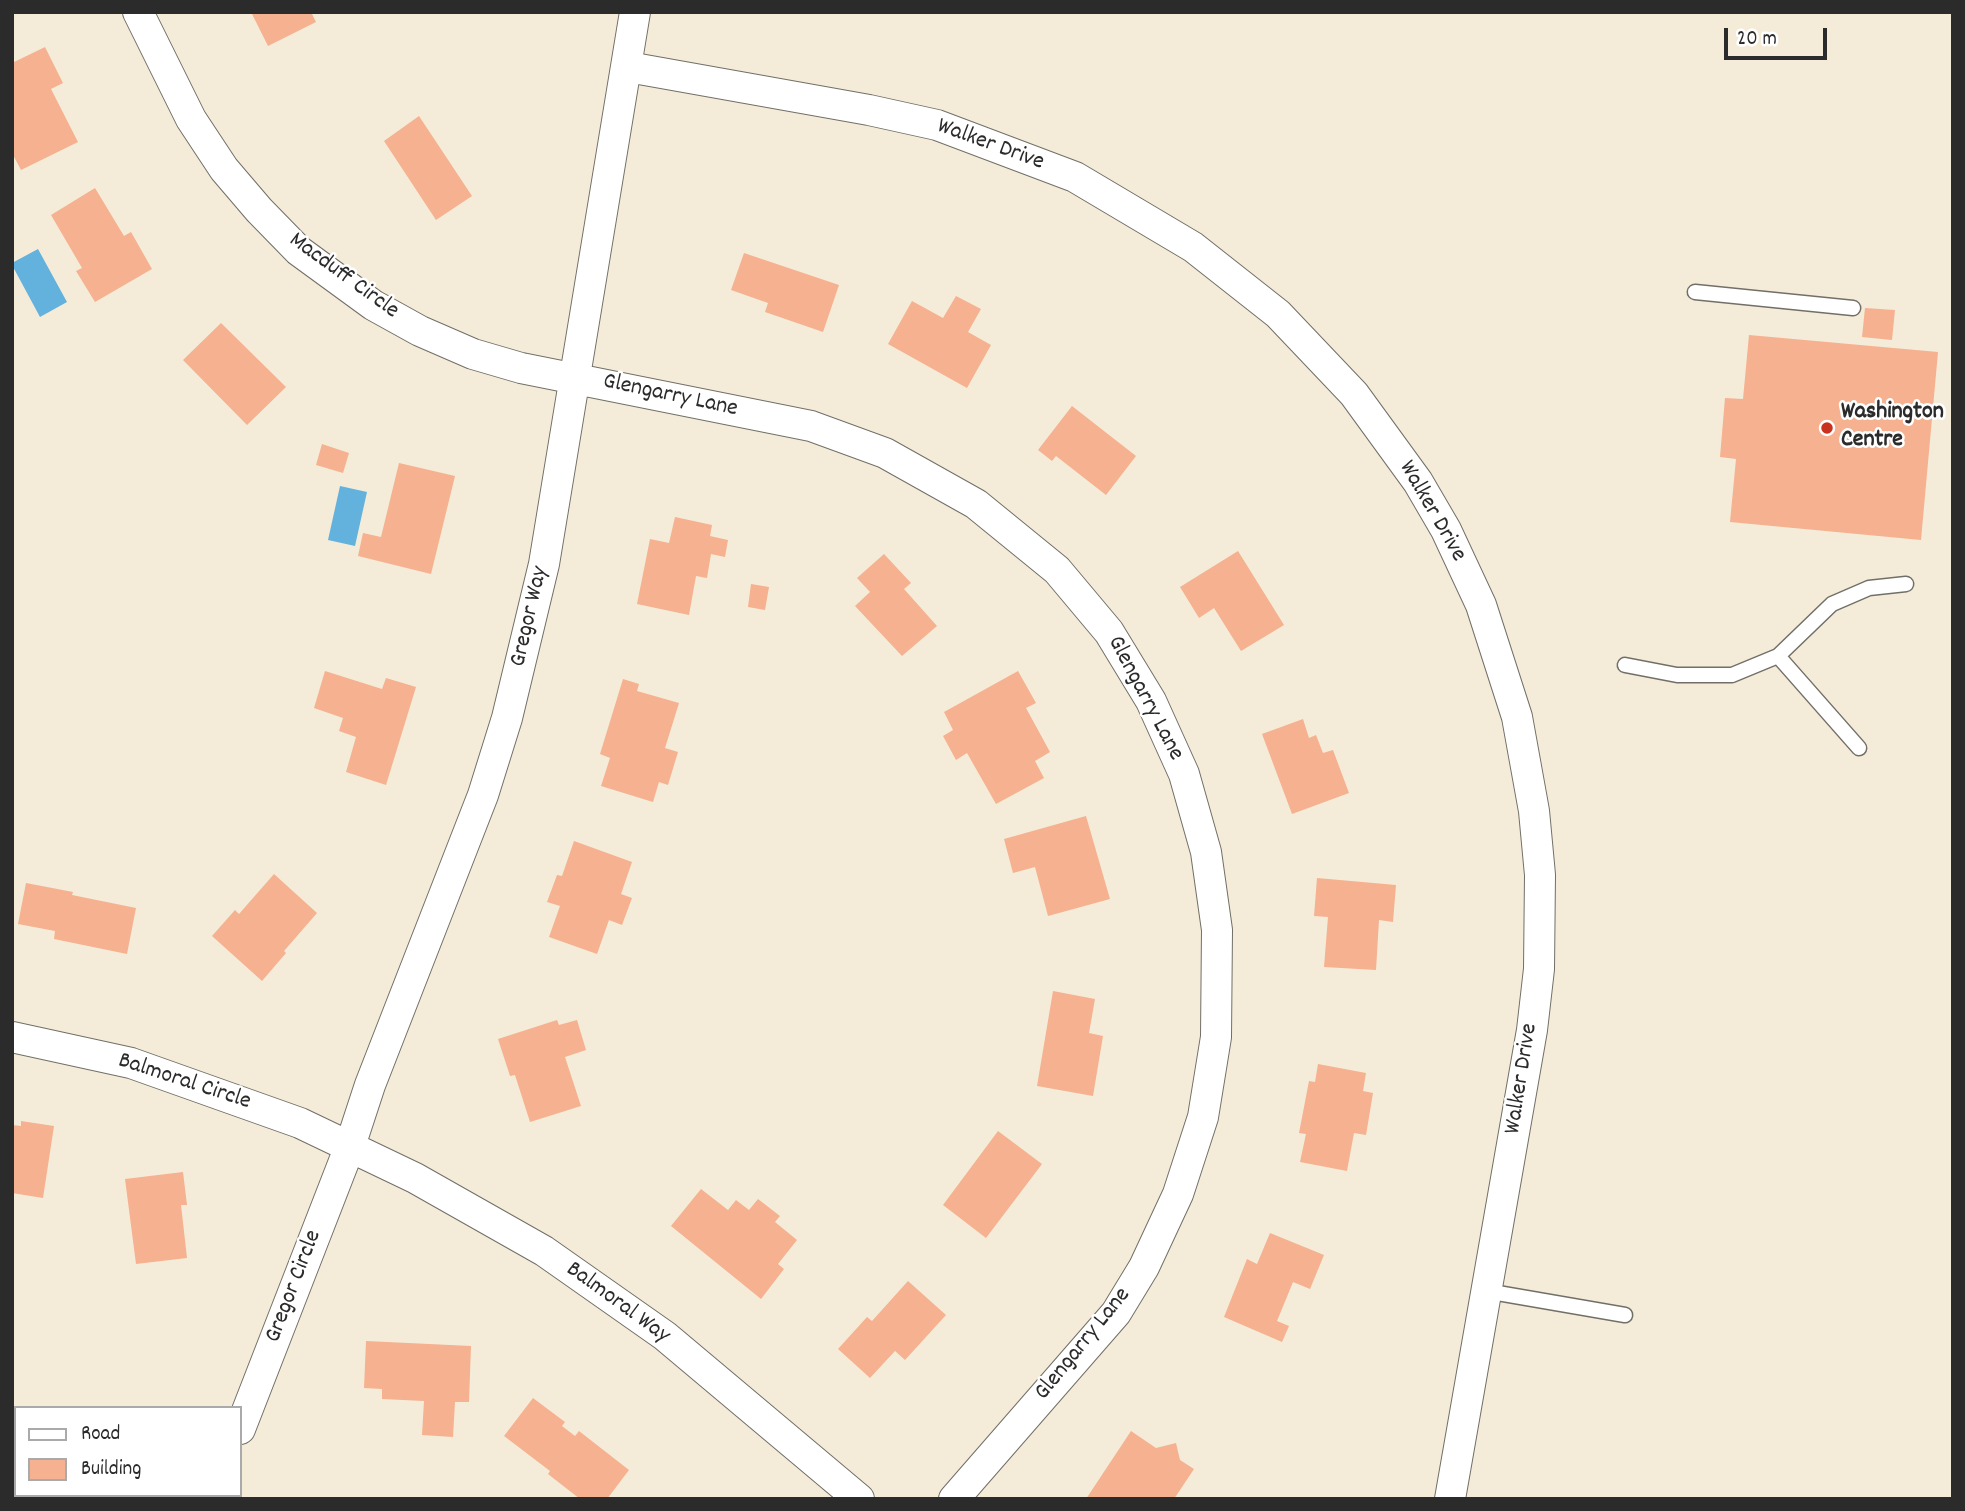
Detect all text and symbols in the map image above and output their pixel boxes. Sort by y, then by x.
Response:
scale bar [1727,14,1830,58]
text: 20 m [1737,25,1777,55]
street label: Walker Drive [933,113,1047,179]
street label: Macduff Circle [282,227,404,327]
street label: Glengarry Lane [600,369,740,425]
place label: Washington Centre [1841,400,1944,456]
marker: Washington Centre [1819,420,1835,436]
street label: Walker Drive [1391,456,1471,568]
street label: Gregor Way [506,564,556,670]
street label: Glengarry Lane [1099,632,1189,766]
street label: Walker Drive [1500,1022,1546,1136]
street label: Balmoral Circle [114,1048,254,1118]
street label: Gregor Circle [260,1227,330,1347]
street label: Balmoral Way [559,1257,675,1351]
street label: Glengarry Lane [1030,1283,1138,1407]
legend [14,1406,242,1497]
text: Road [81,1420,120,1450]
text: Building [81,1455,141,1485]

